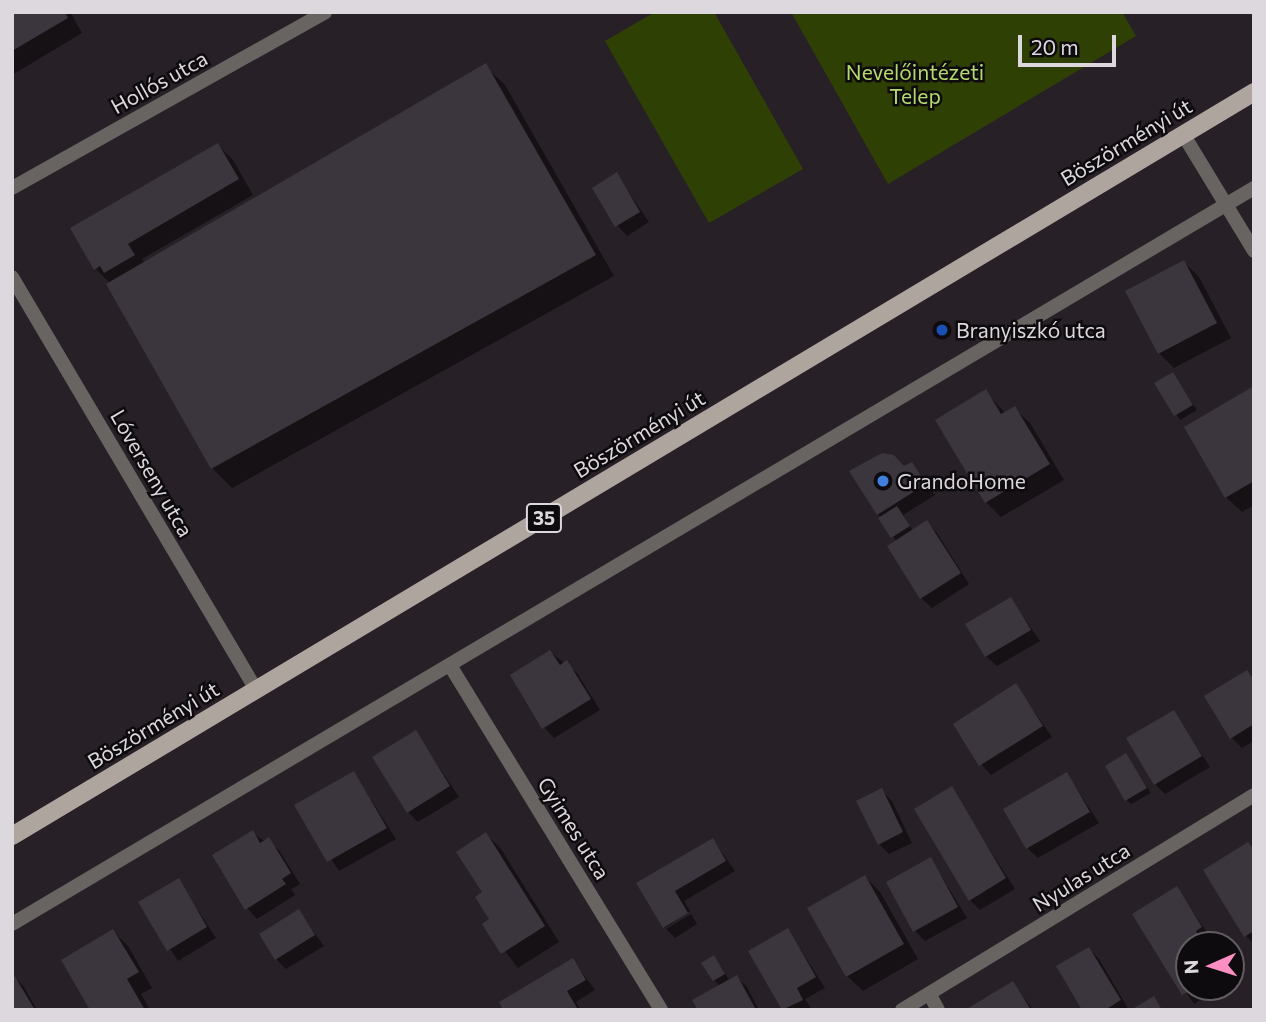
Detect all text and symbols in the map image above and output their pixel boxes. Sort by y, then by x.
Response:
scale bar [1021,21,1119,65]
text: 20 m [1031,34,1079,59]
street label: Hollós utca [106,45,212,119]
park label: Nevelőintézeti Telep [846,59,984,109]
street label: Böszörményi út [1056,93,1196,191]
place label: Branyiszkó utca [956,317,1106,343]
marker: Branyiszkó utca [934,322,950,338]
street label: Böszörményi út [569,385,709,483]
street label: Lóverseny utca [105,405,199,541]
place label: GrandoHome [897,468,1026,494]
marker: GrandoHome [875,473,891,489]
road number: 35 [525,503,563,534]
street label: Böszörményi út [83,676,223,774]
street label: Gyimes utca [533,772,615,884]
street label: Nyulas utca [1028,837,1134,917]
north arrow [1175,931,1245,1001]
text: N [1179,959,1202,975]

